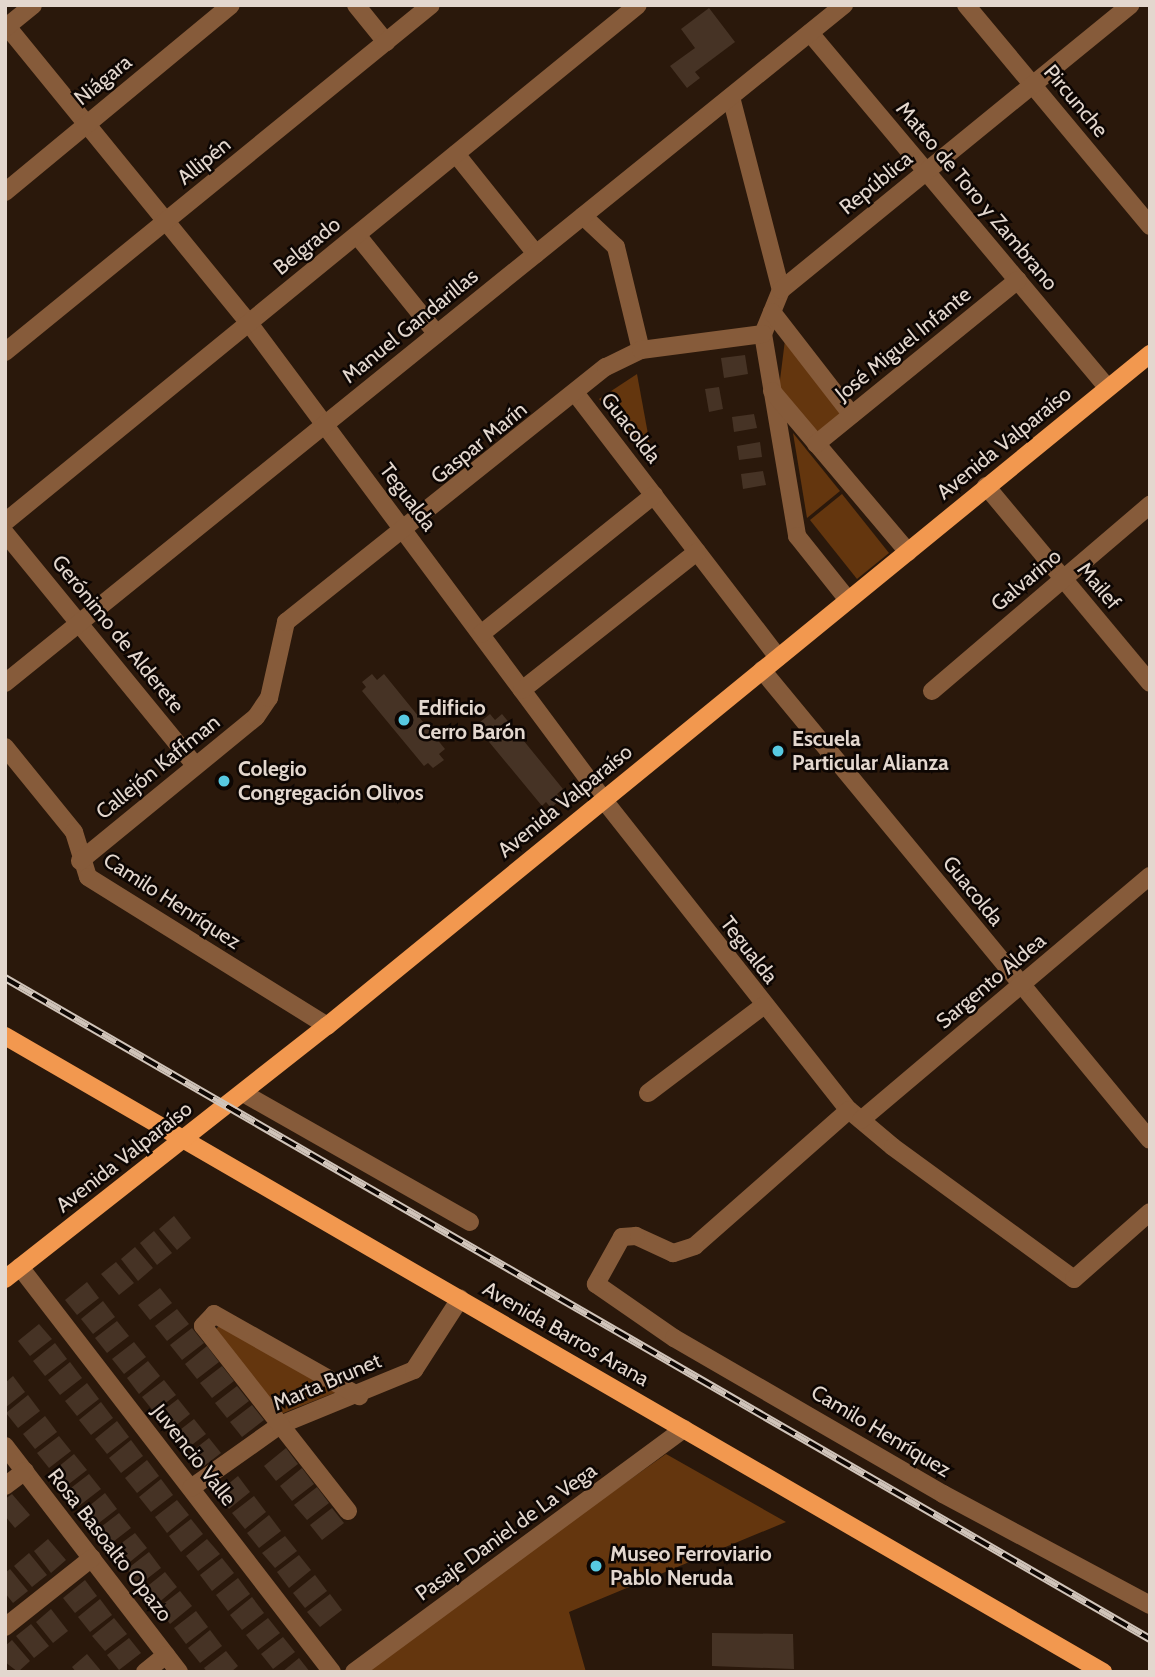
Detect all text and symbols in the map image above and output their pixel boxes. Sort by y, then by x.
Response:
street label: Niágara [69,49,137,111]
street label: Pircunche [1039,60,1113,142]
street label: Mateo de Toro y Zambrano [891,97,1063,295]
street label: Allipén [172,132,236,190]
street label: República [835,146,917,220]
street label: Belgrado [269,212,345,280]
street label: Manuel Gandarillas [337,263,483,389]
street label: José Miguel Infante [830,282,976,406]
street label: Avenida Valparaíso [932,381,1076,505]
street label: Guacolda [596,388,666,468]
street label: Gaspar Marín [426,397,532,489]
street label: Tegualda [374,458,442,536]
street label: Galvarino [986,543,1066,617]
street label: Gerónimo de Alderete [47,550,189,718]
street label: Mailef [1072,557,1126,615]
place label: Edificio Cerro Barón [418,695,526,745]
street label: Callejón Kaffman [91,709,225,825]
marker: Edificio Cerro Barón [396,712,412,728]
place label: Escuela Particular Alianza [792,726,949,776]
street label: Avenida Valparaíso [493,739,637,863]
marker: Escuela Particular Alianza [770,743,786,759]
place label: Colegio Congregación Olivos [238,756,424,806]
marker: Colegio Congregación Olivos [216,773,232,789]
street label: Camilo Henríquez [99,847,245,955]
street label: Guacolda [937,851,1009,931]
street label: Tegualda [715,911,783,989]
street label: Sargento Aldea [931,928,1051,1034]
street label: Avenida Valparaíso [51,1096,197,1218]
street label: Avenida Barros Arana [478,1276,654,1392]
street label: Marta Brunet [269,1348,385,1416]
street label: Camilo Henríquez [807,1379,955,1483]
street label: Juvencio Valle [147,1399,241,1511]
street label: Pasaje Daniel de La Vega [411,1458,601,1606]
street label: Rosa Basoalto Opazo [42,1463,178,1627]
place label: Museo Ferroviario Pablo Neruda [610,1541,772,1591]
marker: Museo Ferroviario Pablo Neruda [588,1558,604,1574]

